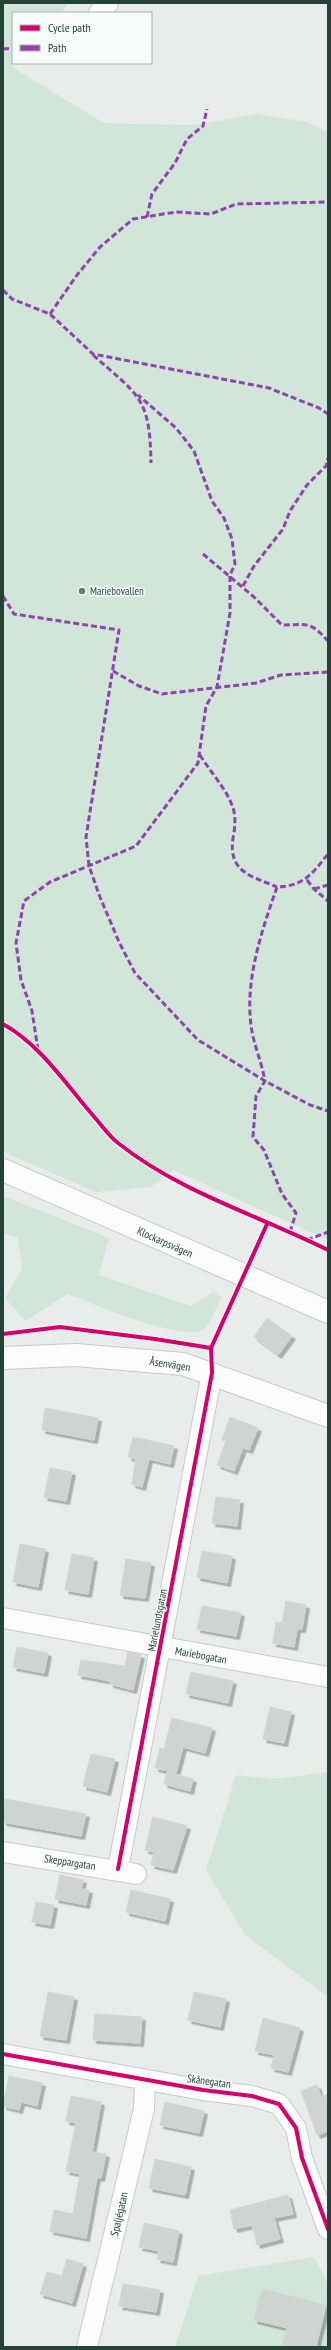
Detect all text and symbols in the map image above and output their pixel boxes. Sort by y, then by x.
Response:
legend [12,12,152,64]
text: Cycle path [48,20,91,35]
text: Path [48,40,66,55]
place label: Mariebovallen [90,584,144,598]
marker: Mariebovallen [77,586,87,596]
street label: Klockarpsvägen [135,1223,195,1261]
street label: Åsenvägen [149,1354,192,1374]
street label: Marielundsgatan [144,1587,170,1652]
street label: Mariebogatan [174,1644,228,1666]
street label: Skeppargatan [43,1851,97,1873]
street label: Skånegatan [186,2071,232,2091]
street label: Spaljégatan [107,2190,131,2237]

